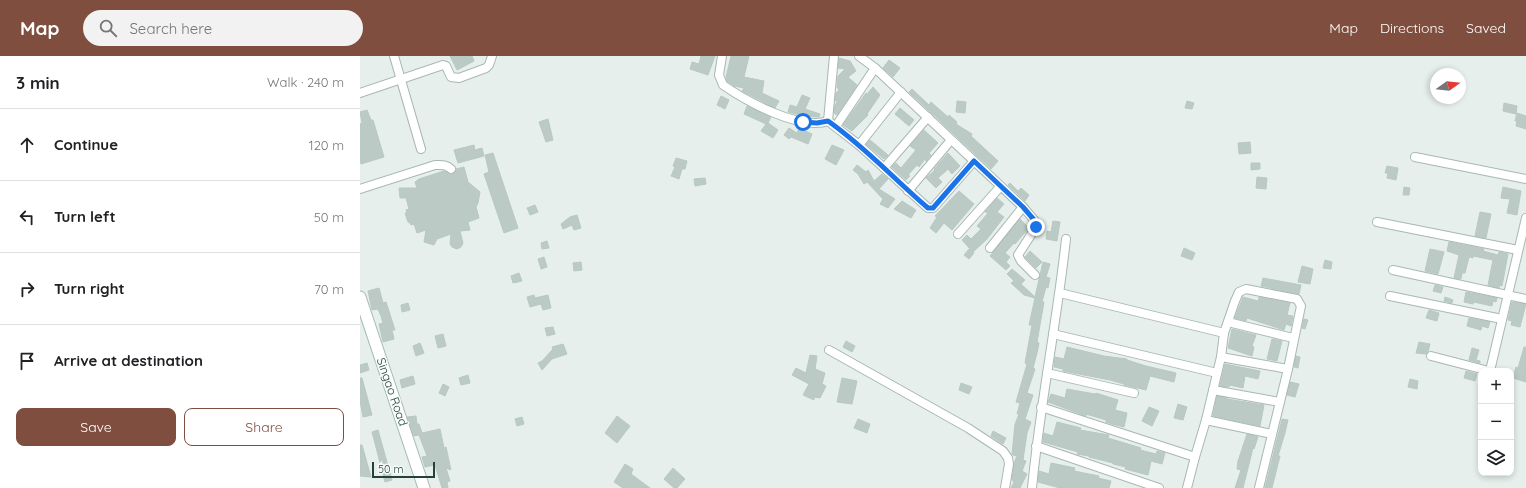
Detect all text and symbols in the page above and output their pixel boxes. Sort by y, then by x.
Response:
search box [83,10,363,46]
text: Map [20,16,59,40]
icon: search [97,17,119,39]
text: Search here [129,19,212,38]
text: Map [1329,19,1358,37]
text: Directions [1380,19,1444,37]
text: Saved [1466,19,1506,37]
north arrow [1430,68,1466,104]
text: 3 min [16,72,60,93]
text: Walk · 240 m [267,74,344,90]
route start [794,113,812,131]
icon: ahead [16,134,38,156]
text: Continue [54,135,118,154]
text: 120 m [309,137,344,153]
icon: left [16,206,38,228]
text: Turn left [54,207,116,226]
text: 50 m [314,209,344,225]
route end [1027,218,1045,236]
icon: right [16,278,38,300]
text: Turn right [54,279,125,298]
text: 70 m [314,281,344,297]
icon: arrive [16,350,38,372]
text: Arrive at destination [54,351,203,370]
street label: Singao Road [374,356,411,428]
map controls [1478,368,1514,476]
button: + [1478,368,1514,404]
button: − [1478,404,1514,440]
button: Save [16,408,176,446]
button: Share [184,408,344,446]
button: layers [1478,440,1514,476]
scale bar [372,460,435,479]
text: 50 m [378,462,404,476]

